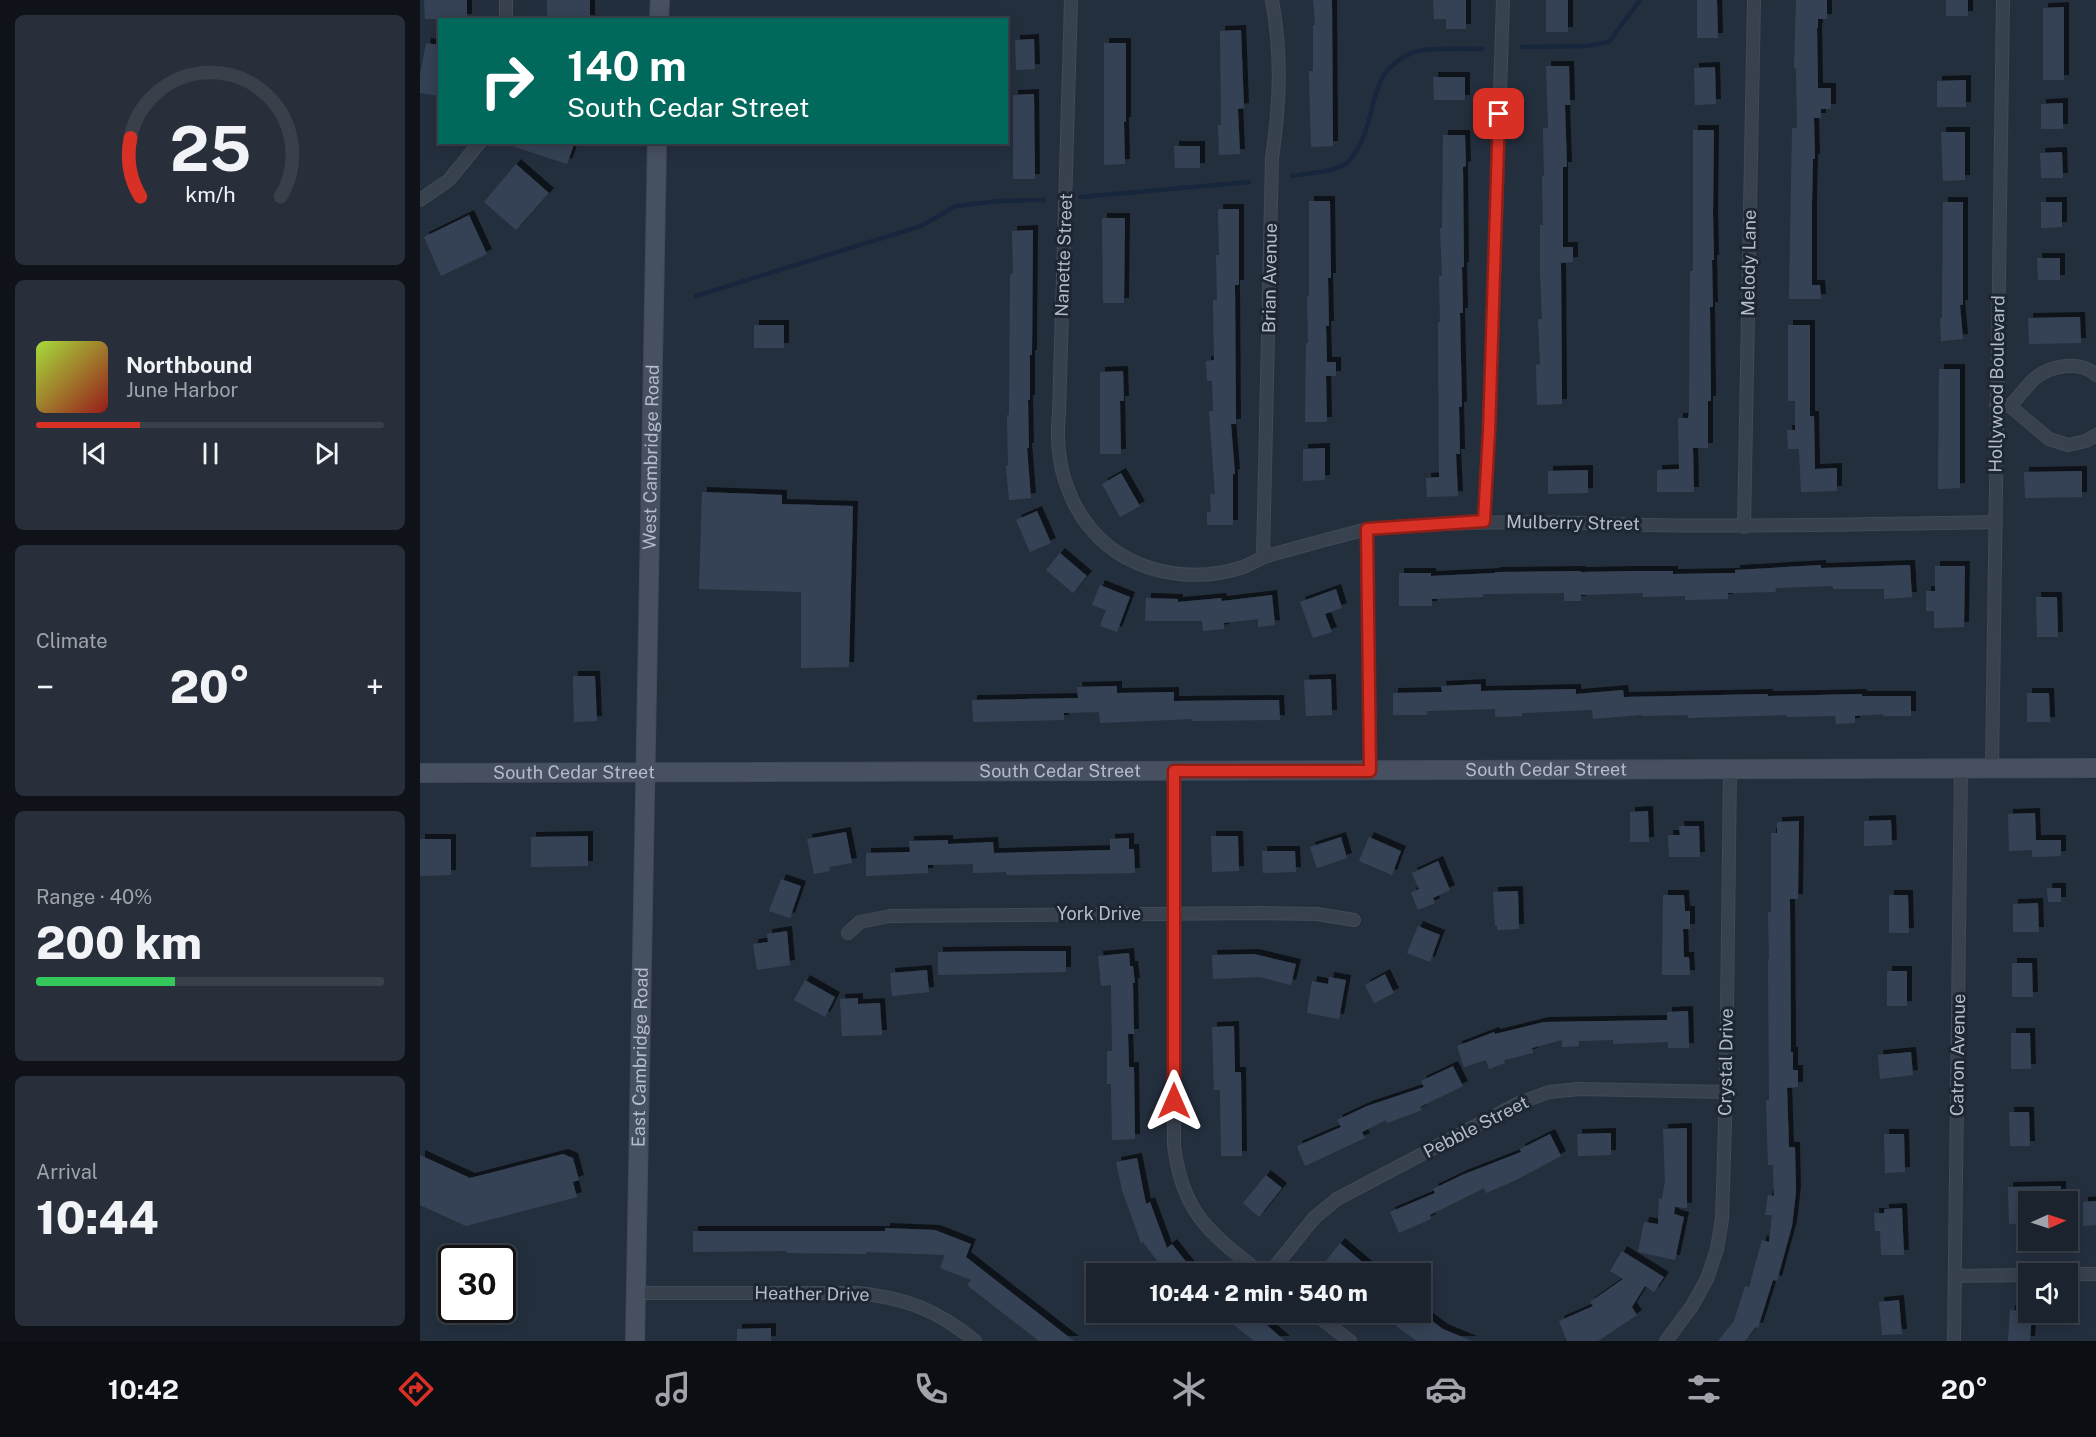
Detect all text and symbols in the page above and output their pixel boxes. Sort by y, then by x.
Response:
text: 140 m [567,41,687,90]
icon: right [468,42,546,120]
pin [1473,88,1524,139]
text: South Cedar Street [567,91,809,123]
icon: arrive [1482,97,1515,130]
text: 25 [169,112,251,185]
text: km/h [185,182,235,207]
street label: Nanette Street [1051,193,1076,317]
street label: Melody Lane [1737,210,1760,316]
street label: Brian Avenue [1258,223,1281,333]
street label: Hollywood Boulevard [1984,295,2009,473]
text: Northbound [126,352,252,378]
street label: West Cambridge Road [639,364,663,550]
text: June Harbor [126,378,238,402]
icon: previous [78,437,111,470]
icon: pause [194,437,227,470]
icon: next [310,437,343,470]
street label: Mulberry Street [1506,511,1640,534]
text: Climate [36,629,108,653]
text: 20° [170,660,250,713]
text: − [36,668,54,706]
text: + [366,668,384,706]
street label: South Cedar Street [1465,758,1627,780]
street label: South Cedar Street [979,760,1141,781]
street label: South Cedar Street [493,761,655,783]
text: Range · 40% [36,885,152,909]
street label: York Drive [1057,903,1141,924]
text: 200 km [36,916,202,969]
street label: East Cambridge Road [628,967,652,1147]
street label: Catron Avenue [1946,994,1969,1116]
street label: Crystal Drive [1714,1008,1737,1116]
position arrow [1142,1069,1206,1133]
street label: Pebble Street [1420,1091,1532,1162]
text: Arrival [36,1160,98,1184]
text: 10:44 [36,1191,159,1244]
north arrow [2018,1191,2078,1251]
map controls [2018,1191,2078,1323]
speed limit sign: 30 [438,1245,516,1323]
button: sound [2018,1263,2078,1323]
text: 10:44 · 2 min · 540 m [1149,1280,1368,1306]
street label: Heather Drive [754,1282,870,1305]
icon: directions [395,1368,437,1410]
icon: music [652,1368,694,1410]
icon: phone [910,1368,952,1410]
icon: climate [1168,1368,1210,1410]
icon: car [1425,1368,1467,1410]
icon: filters [1683,1368,1725,1410]
text: 10:42 [108,1373,179,1405]
text: 20° [1941,1373,1988,1405]

